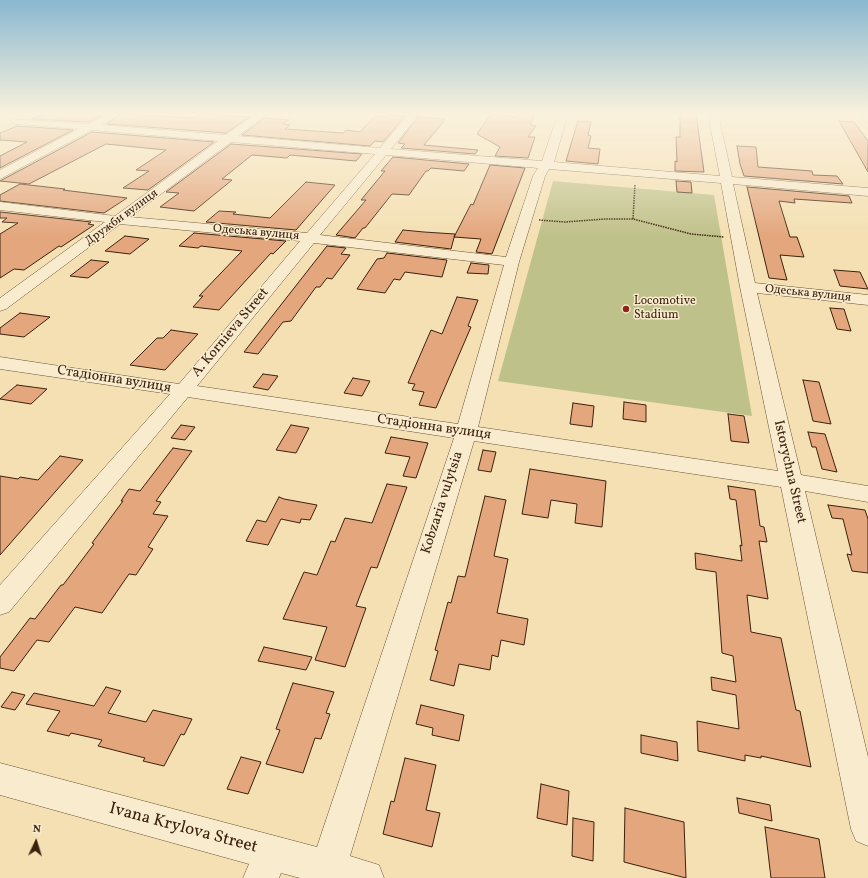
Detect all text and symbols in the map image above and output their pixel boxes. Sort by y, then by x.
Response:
street label: Дружби вулиця [83,187,161,249]
street label: Одеська вулиця [212,222,300,244]
street label: Одеська вулиця [764,282,852,306]
street label: A. Kornieva Street [189,285,273,381]
place label: Locomotive Stadium [634,295,696,323]
marker: Locomotive Stadium [621,304,631,314]
street label: Стадіонна вулиця [56,363,172,397]
street label: Стадіонна вулиця [376,412,492,444]
street label: Istorychna Street [769,419,809,525]
street label: Kobzaria vulytsia [418,450,468,556]
street label: Ivana Krylova Street [107,799,259,859]
north arrow [16,822,56,862]
text: N [32,822,41,837]

